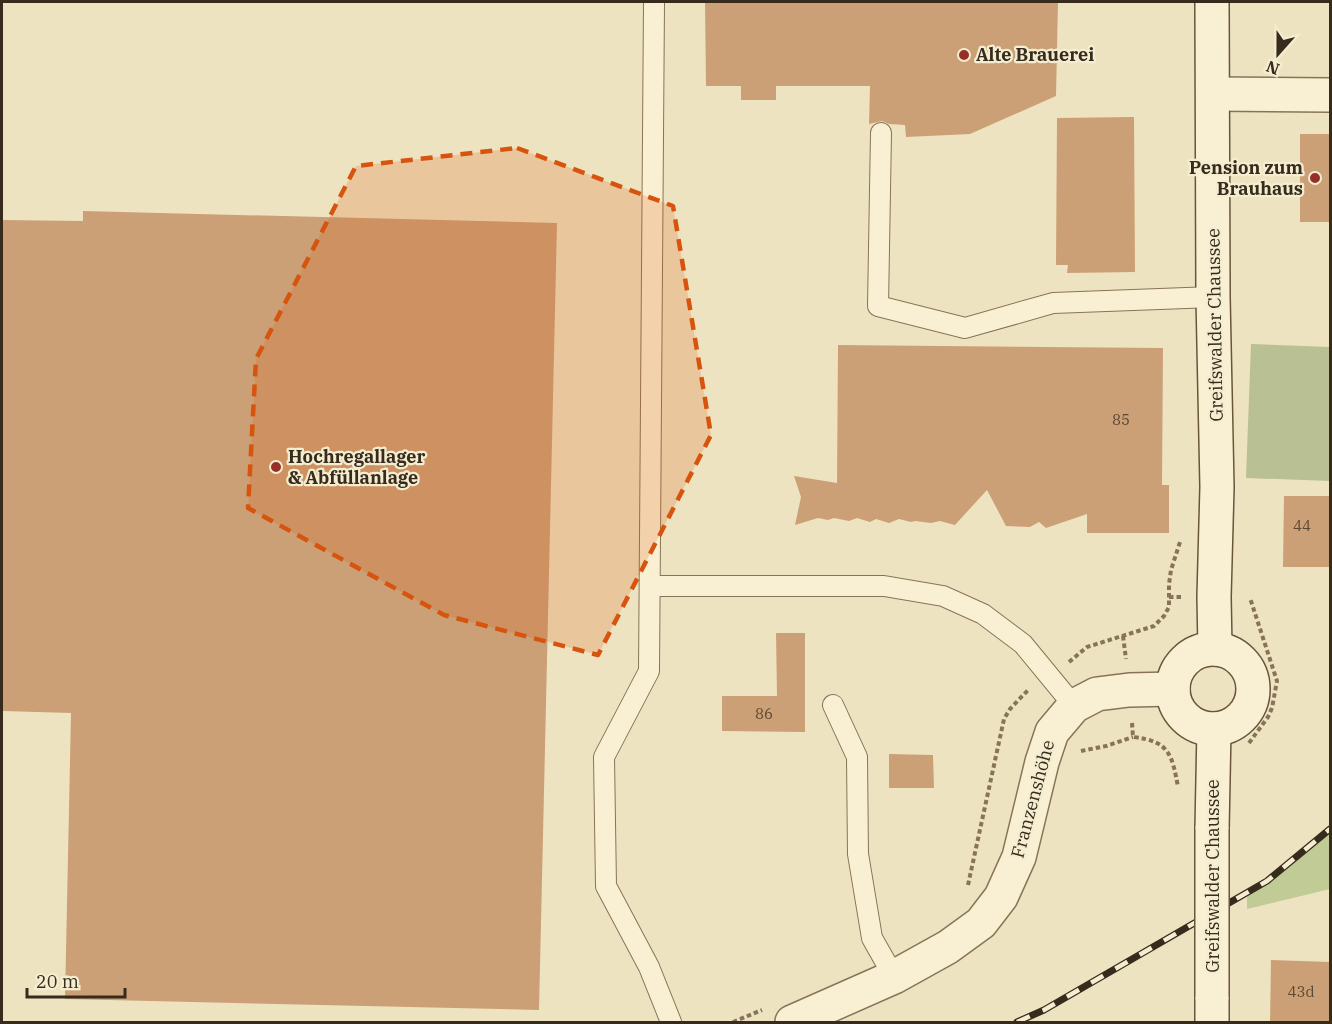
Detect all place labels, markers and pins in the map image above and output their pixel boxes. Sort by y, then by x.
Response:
place label: Alte Brauerei [976,43,1094,66]
marker: Alte Brauerei [957,48,971,62]
place label: Pension zum Brauhaus [1189,156,1304,200]
marker: Pension zum Brauhaus [1308,171,1322,185]
place label: Hochregallager & Abfüllanlage [288,445,425,489]
marker: Hochregallager & Abfüllanlage [269,460,283,474]

